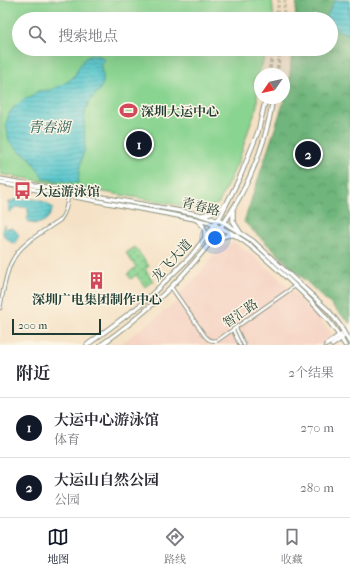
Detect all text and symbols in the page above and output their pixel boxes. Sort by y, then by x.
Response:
search box [12,12,338,56]
icon: search [26,23,48,45]
text: 搜索地点 [58,27,118,45]
north arrow [254,68,290,104]
sports icon: 深圳大运中心 [118,101,138,121]
place label: 深圳大运中心 [141,104,219,119]
water label: 青春湖 [28,119,73,136]
pin: 1 [126,129,152,159]
pin: 2 [295,139,321,169]
bus stop icon: 大运游泳馆 [12,181,32,201]
place label: 大运游泳馆 [35,184,100,199]
street label: 青春路 [180,194,222,218]
your location [205,228,225,248]
street label: 龙飞大道 [148,236,195,284]
building icon: 深圳广电集团制作中心 [87,270,107,290]
place label: 深圳广电集团制作中心 [32,292,162,307]
street label: 智汇路 [220,296,261,331]
scale bar [12,317,101,336]
text: 200 m [18,319,47,332]
text: 附近 [16,363,50,383]
text: 2个结果 [288,365,334,380]
text: 大运中心游泳馆 [54,411,159,429]
text: 1 [27,420,31,435]
text: 270 m [300,420,334,435]
text: 体育 [54,432,80,447]
text: 大运山自然公园 [54,471,159,489]
text: 2 [26,480,32,495]
text: 280 m [300,480,334,495]
text: 公园 [54,492,80,507]
tab: 地图 [47,526,69,566]
tab: 路线 [164,526,186,566]
tab: 收藏 [281,526,303,566]

